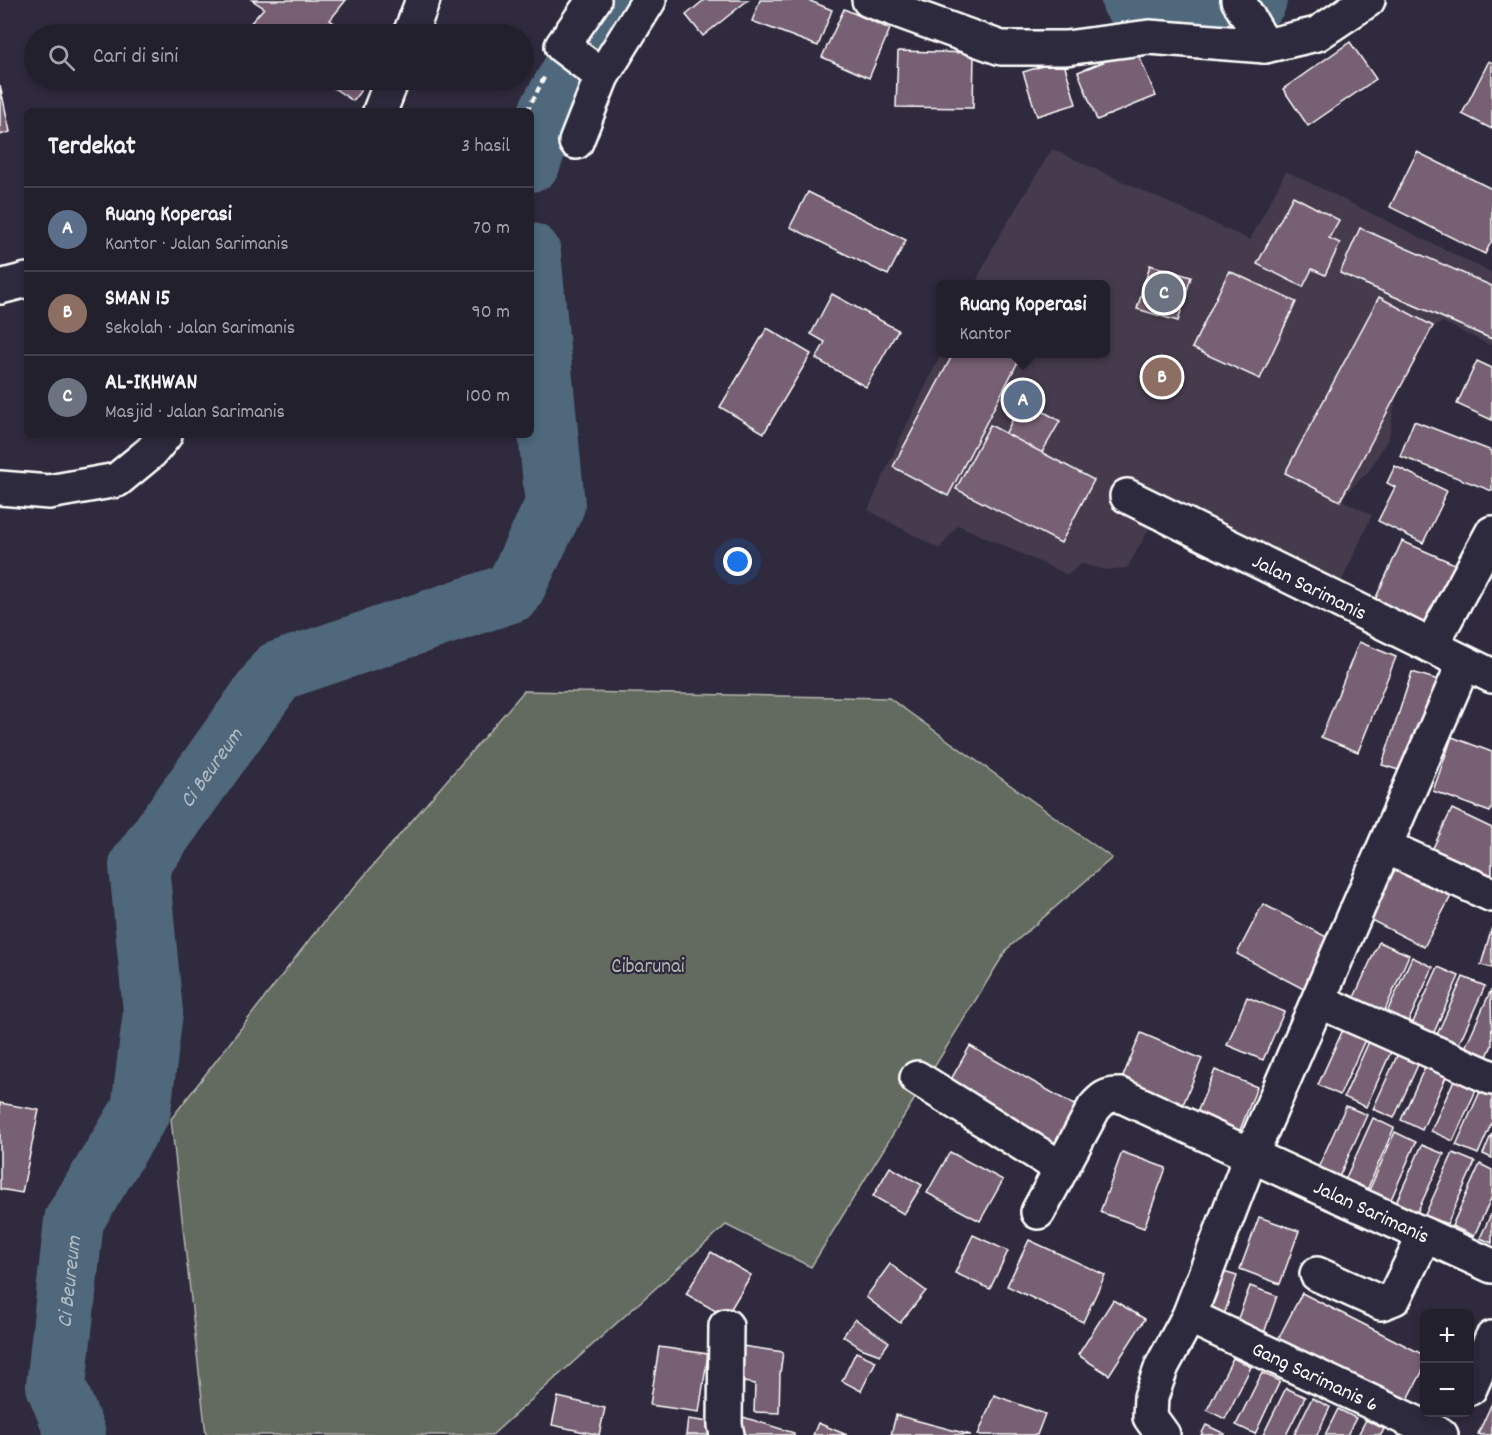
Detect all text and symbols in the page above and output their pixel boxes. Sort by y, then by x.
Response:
search box [24,24,534,90]
icon: search [45,41,78,74]
text: Cari di sini [93,42,178,73]
text: Terdekat [48,129,136,166]
text: 3 hasil [461,133,510,161]
text: Ruang Koperasi [105,200,232,231]
text: A [62,215,73,243]
text: 70 m [473,215,510,243]
text: Kantor · Jalan Sarimanis [105,231,289,259]
pin: C [1144,270,1184,316]
popup [936,280,1110,358]
text: SMAN 15 [105,284,171,315]
text: Ruang Koperasi [960,290,1086,321]
text: B [63,299,72,327]
text: 90 m [472,299,510,327]
text: Sekolah · Jalan Sarimanis [105,315,295,343]
text: Kantor [960,321,1011,349]
pin: B [1142,354,1182,400]
text: AL-IKHWAN [105,368,197,399]
pin: A [1004,378,1042,422]
text: C [63,383,72,411]
text: 100 m [466,383,510,411]
text: Masjid · Jalan Sarimanis [105,399,285,427]
your location [723,547,752,576]
street label: Jalan Sarimanis [1246,548,1371,630]
water label: Ci Beureum [173,722,252,815]
park label: Cibarunai [611,953,685,983]
street label: Jalan Sarimanis [1308,1174,1434,1253]
water label: Ci Beureum [50,1234,91,1329]
map controls [1420,1309,1474,1417]
button: + [1420,1309,1474,1363]
street label: Gang Sarimanis 6 [1246,1336,1383,1421]
button: − [1420,1363,1474,1417]

